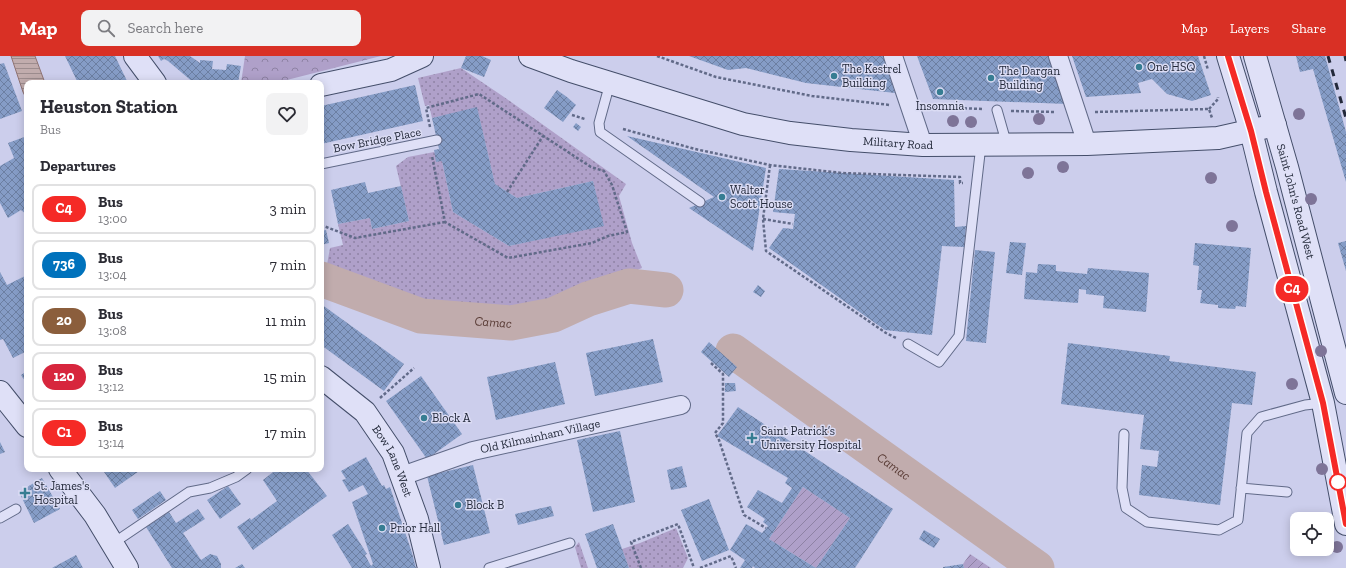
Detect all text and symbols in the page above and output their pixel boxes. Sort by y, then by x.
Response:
search box [81,10,361,46]
text: Map [20,17,57,40]
icon: search [95,17,117,39]
text: Search here [127,19,203,37]
text: Map [1181,20,1208,37]
text: Layers [1230,20,1269,37]
text: Share [1291,20,1326,37]
place label: One HSQ [1147,60,1195,74]
place label: The Kestrel Building [842,62,901,90]
marker: One HSQ [1134,62,1144,72]
place label: The Dargan Building [999,64,1060,92]
marker: The Kestrel Building [829,71,839,81]
marker: The Dargan Building [986,73,996,83]
marker: Insomnia [935,87,945,97]
button: heart [266,93,308,135]
text: Heuston Station [40,95,178,118]
place label: Insomnia [916,99,964,113]
text: Bus [40,122,61,137]
street label: Bow Bridge Place [332,125,422,155]
street label: Military Road [862,134,934,152]
street label: Saint John's Road West [1274,142,1318,261]
text: Departures [40,157,116,175]
place label: Walter Scott House [730,183,793,211]
marker: Walter Scott House [717,192,727,202]
text: Bus [98,193,123,211]
text: C4 [56,200,73,217]
text: 3 min [270,200,306,218]
text: 13:00 [98,211,127,226]
text: Bus [98,249,123,267]
text: 736 [53,256,75,273]
text: 7 min [270,256,306,274]
text: 13:04 [98,267,127,282]
line badge: C4 [1274,276,1310,302]
text: C4 [1284,280,1301,297]
text: Bus [98,305,123,323]
text: 20 [56,312,72,329]
text: 11 min [265,312,306,330]
water label: Camac [474,313,513,331]
text: 13:08 [98,323,127,338]
text: Bus [98,361,123,379]
text: 120 [53,368,75,385]
text: 15 min [263,368,306,386]
text: 13:12 [98,379,124,394]
place label: Block A [432,411,471,425]
marker: Block A [419,413,429,423]
street label: Old Kilmainham Village [479,416,602,456]
text: Bus [98,417,123,435]
street label: Bow Lane West [369,423,416,499]
text: C1 [57,424,71,441]
text: 17 min [264,424,306,442]
place label: Saint Patrick’s University Hospital [761,424,861,452]
marker: Saint Patrick’s University Hospital [746,432,758,444]
text: 13:14 [98,435,124,450]
water label: Camac [874,449,914,484]
unlabelled marker [1329,473,1346,491]
place label: St. James's Hospital [34,479,90,507]
marker: St. James's Hospital [19,487,31,499]
place label: Block B [466,498,504,512]
marker: Block B [453,500,463,510]
map controls [1290,512,1334,556]
button: locate [1290,512,1334,556]
place label: Prior Hall [390,521,440,535]
marker: Prior Hall [377,523,387,533]

